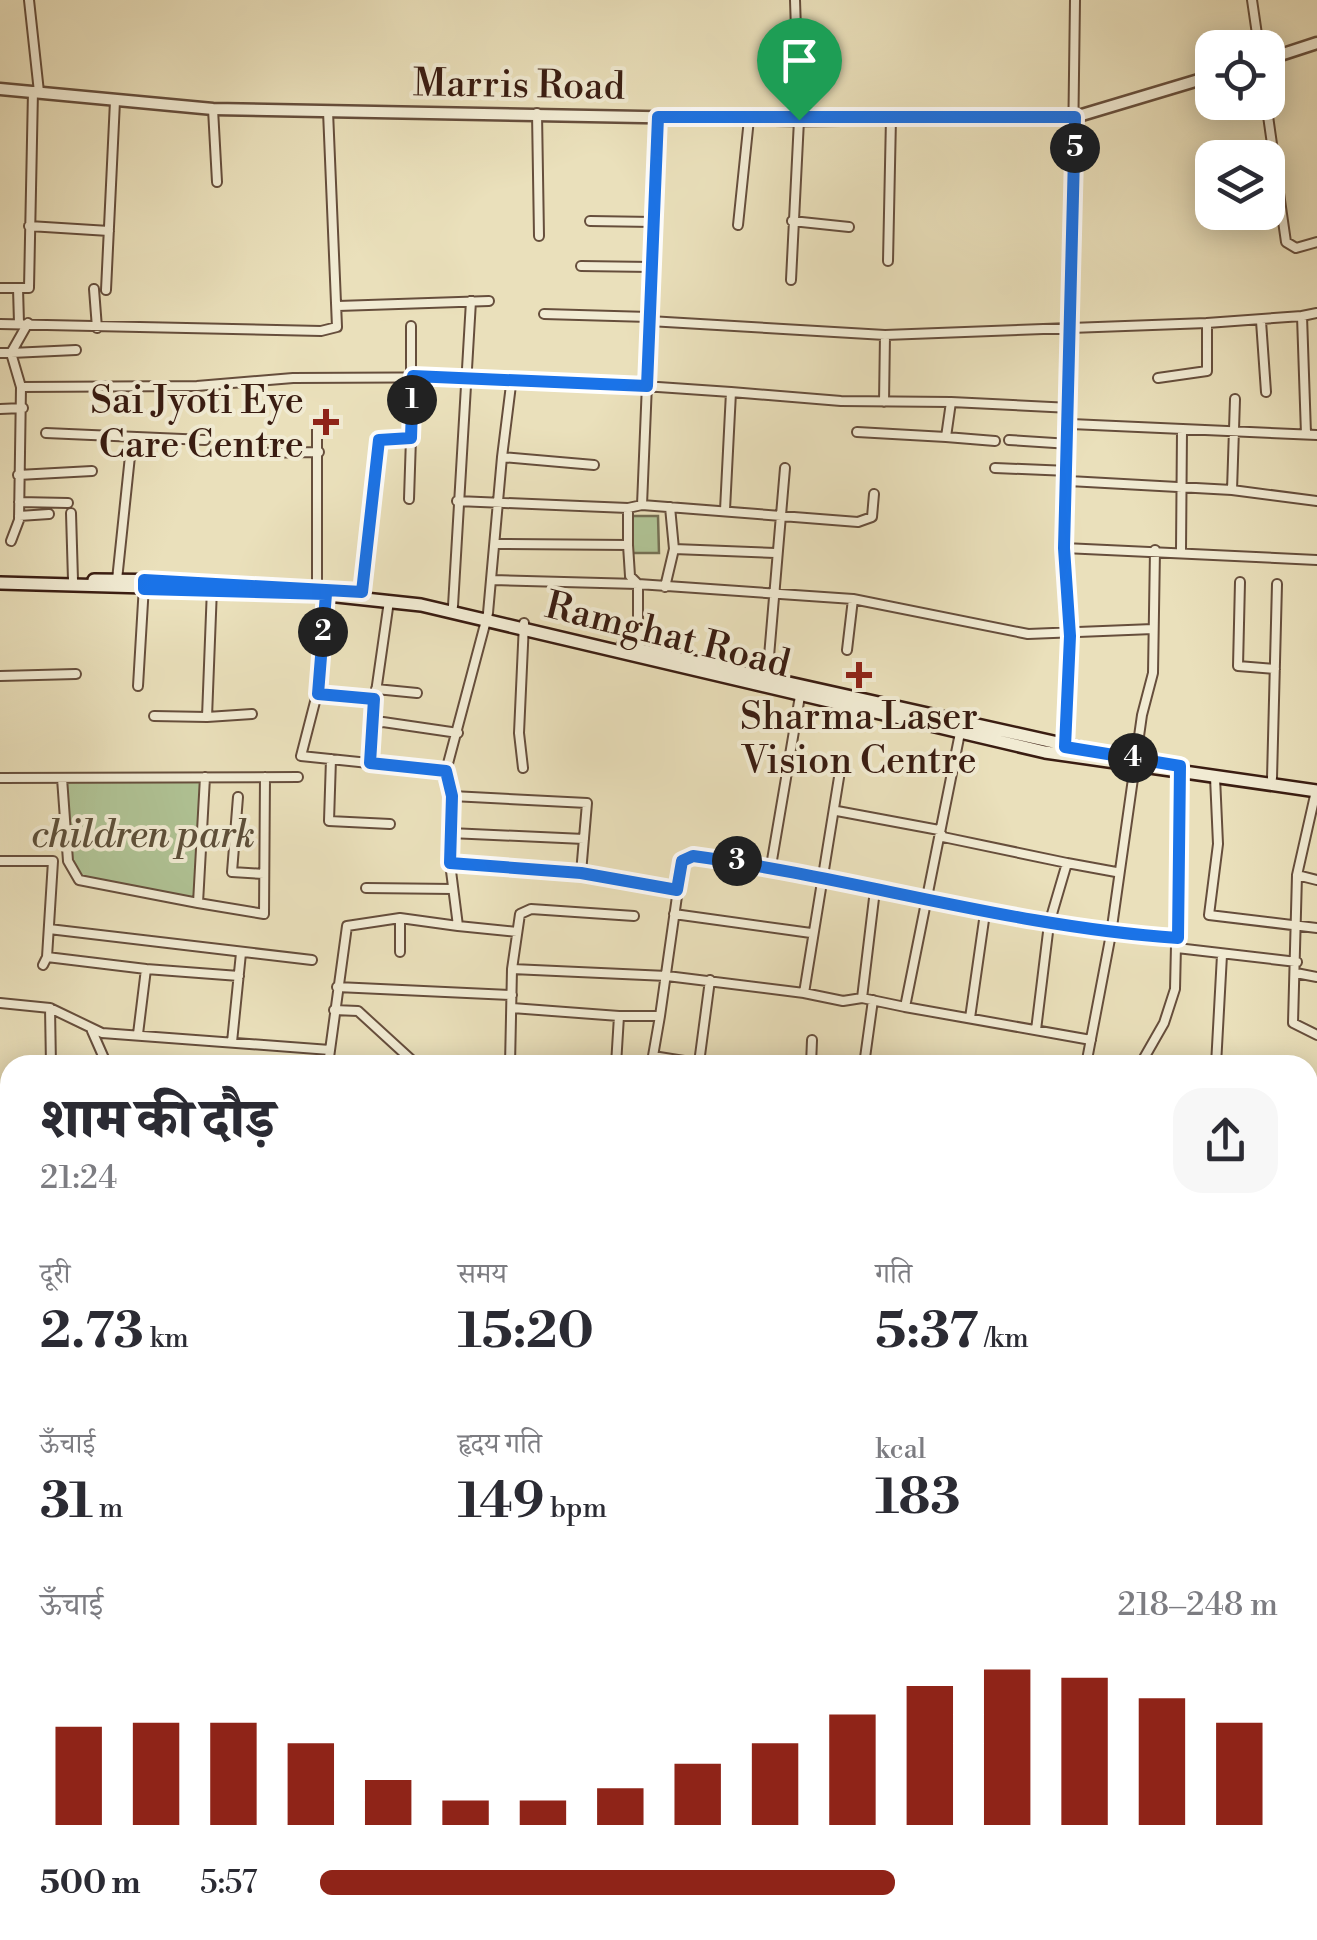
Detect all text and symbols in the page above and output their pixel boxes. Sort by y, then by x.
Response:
pin [757,18,842,121]
map controls [1195,30,1285,230]
button: locate [1195,30,1285,120]
icon: arrive [772,33,827,88]
street label: Marris Road [412,60,626,111]
pin: 5 [1050,123,1100,173]
text: 5 [1066,130,1084,165]
button: layers [1195,140,1285,230]
pin: 1 [387,375,437,425]
place label: Sai Jyoti Eye Care Centre [90,378,304,469]
text: 1 [405,382,419,417]
marker: Sai Jyoti Eye Care Centre [313,409,339,435]
street label: Ramghat Road [540,582,795,689]
pin: 2 [298,607,348,657]
text: 2 [314,614,332,649]
marker: Sharma Laser Vision Centre [846,662,872,688]
place label: Sharma Laser Vision Centre [740,694,978,785]
pin: 4 [1108,733,1158,783]
text: 4 [1124,740,1142,775]
park label: children park [31,812,255,859]
pin: 3 [712,836,762,886]
text: 3 [729,843,745,878]
text: शाम की दौड़ [40,1086,275,1155]
button: share [1173,1088,1278,1193]
text: 21:24 [40,1158,117,1198]
text: दूरी [40,1257,70,1292]
text: समय [458,1257,507,1292]
text: गति [875,1257,912,1292]
text: 2.73 [40,1301,144,1363]
text: 15:20 [458,1301,594,1363]
text: 5:37 [875,1301,978,1363]
text: km [144,1321,189,1356]
text: /km [978,1321,1029,1356]
text: ऊँचाई [40,1427,95,1462]
text: हृदय गति [458,1427,542,1462]
text: kcal [875,1432,926,1467]
text: 183 [875,1467,960,1529]
text: 31 [40,1471,93,1533]
text: 149 [458,1471,544,1533]
text: m [93,1491,123,1526]
text: bpm [544,1491,607,1526]
text: ऊँचाई [40,1585,103,1625]
text: 218–248 m [1118,1585,1278,1625]
text: 500 m [40,1863,141,1903]
text: 5:57 [200,1863,257,1903]

